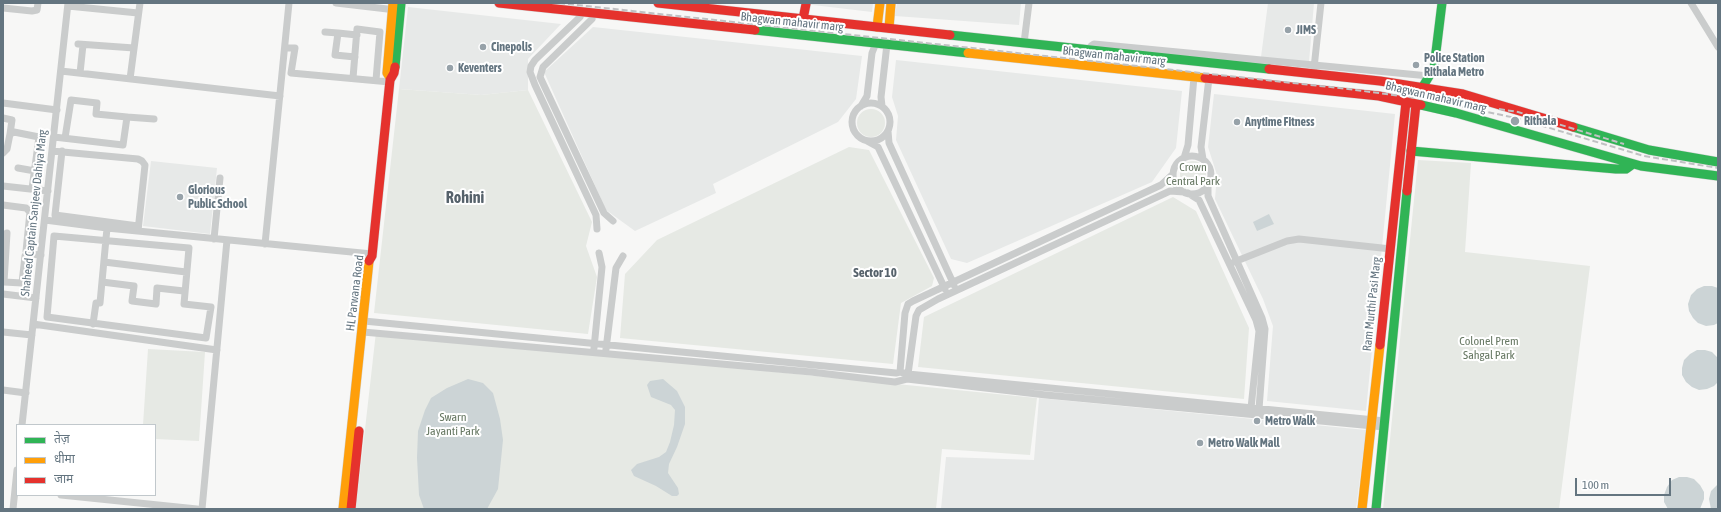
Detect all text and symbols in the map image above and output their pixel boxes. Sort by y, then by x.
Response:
street label: Bhagwan mahavir marg [740,9,844,35]
place label: JIMS [1296,23,1316,37]
marker: JIMS [1283,25,1293,35]
place label: Cinepolis [491,40,532,54]
marker: Cinepolis [478,42,488,52]
street label: Bhagwan mahavir marg [1062,43,1166,69]
place label: Police Station Rithala Metro [1424,51,1485,79]
marker: Police Station Rithala Metro [1411,60,1421,70]
place label: Keventers [458,61,502,75]
marker: Keventers [445,63,455,73]
street label: Bhagwan mahavir marg [1384,78,1488,116]
place label: Rithala [1524,114,1556,128]
place label: Anytime Fitness [1245,115,1314,129]
marker: Rithala [1509,115,1521,127]
marker: Anytime Fitness [1232,117,1242,127]
street label: Shaheed Captain Sanjeev Dahiya Marg [18,129,50,297]
park label: Crown Central Park [1166,160,1220,188]
place label: Glorious Public School [188,183,247,211]
district label: Rohini [446,188,484,208]
marker: Glorious Public School [175,192,185,202]
street label: HL Parwana Road [343,254,367,332]
street label: Ram Murthi Pasi Marg [1360,256,1384,352]
district label: Sector 10 [853,265,897,281]
park label: Colonel Prem Sahgal Park [1459,334,1519,362]
park label: Swarn Jayanti Park [426,410,480,438]
place label: Metro Walk [1265,414,1315,428]
marker: Metro Walk [1252,416,1262,426]
legend [16,424,156,496]
text: तेज़ [54,432,70,446]
place label: Metro Walk Mall [1208,436,1280,450]
marker: Metro Walk Mall [1195,438,1205,448]
text: धीमा [54,452,75,466]
scale bar [1577,470,1673,496]
text: जाम [54,472,73,486]
text: 100 m [1582,478,1609,492]

